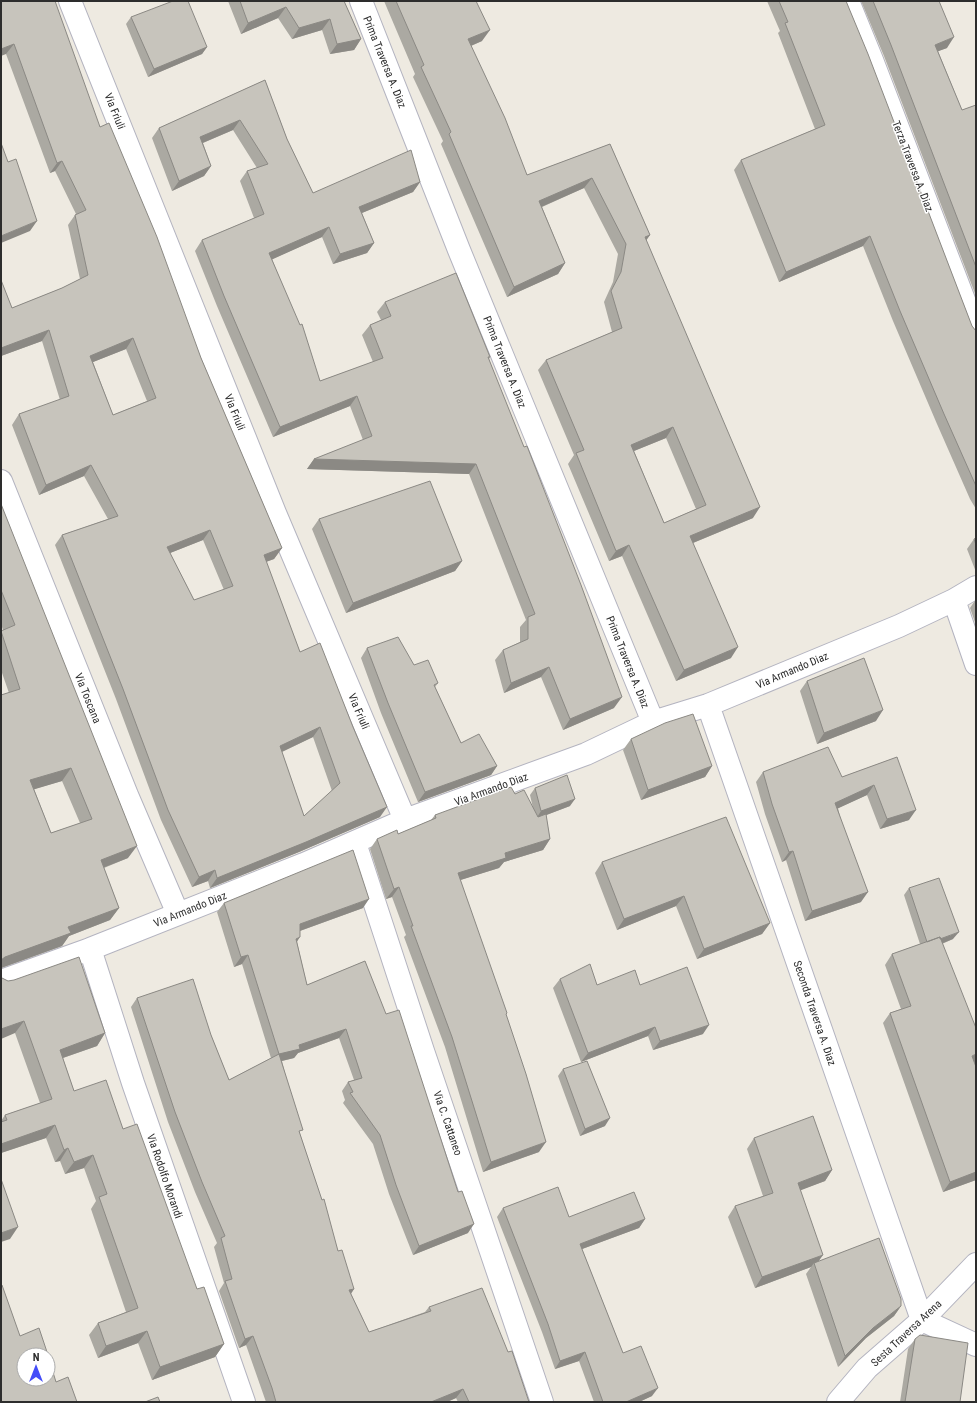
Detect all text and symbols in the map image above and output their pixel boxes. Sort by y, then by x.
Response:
street label: Prima Traversa A. Diaz [360,14,409,110]
street label: Via Friuli [101,91,128,131]
street label: Terza Traversa A. Diaz [889,119,936,214]
street label: Prima Traversa A. Diaz [480,314,529,410]
street label: Via Friuli [221,392,248,432]
street label: Prima Traversa A. Diaz [603,614,652,710]
street label: Via Armando Diaz [754,649,831,692]
street label: Via Toscana [72,671,103,725]
street label: Via Friuli [345,691,372,731]
street label: Via Armando Diaz [453,770,530,809]
street label: Via Armando Diaz [152,889,229,930]
street label: Seconda Traversa A. Diaz [790,959,839,1067]
street label: Via C. Cattaneo [430,1089,465,1158]
street label: Via Rodolfo Morandi [144,1132,185,1220]
street label: Sesta Traversa Arena [868,1297,944,1369]
north arrow [16,1347,56,1387]
text: N [33,1351,40,1364]

